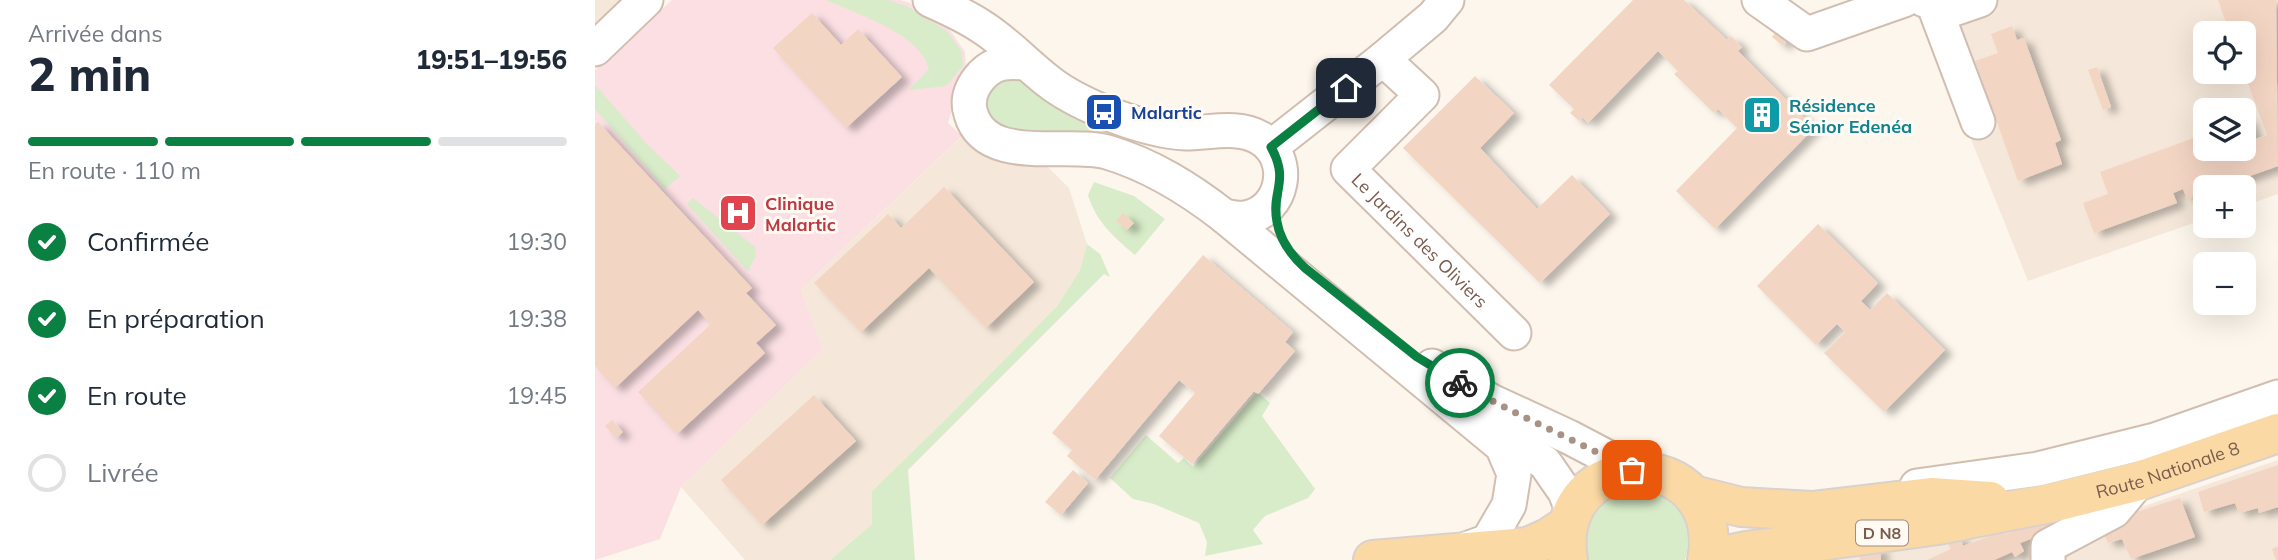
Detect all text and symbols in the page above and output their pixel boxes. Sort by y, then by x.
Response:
text: Arrivée dans [28,19,163,48]
map controls [2193,21,2256,315]
button: locate [2193,21,2256,84]
text: 19:51–19:56 [416,43,567,76]
text: 2 min [28,45,151,103]
pin [1316,58,1376,118]
icon: home [1327,69,1365,107]
bus stop icon: Malartic [1083,91,1125,133]
building icon: Résidence Sénior Edenéa [1741,94,1783,136]
place label: Résidence Sénior Edenéa [1789,94,1912,138]
button: layers [2193,98,2256,161]
place label: Malartic [1131,101,1202,124]
text: En route · 110 m [28,156,201,185]
street label: Le Jardins des Oliviers [1347,168,1493,313]
button: + [2193,175,2256,238]
hospital icon: Clinique Malartic [717,192,759,234]
place label: Clinique Malartic [765,192,836,236]
icon: check [28,223,66,261]
text: Confirmée [87,225,209,258]
text: 19:30 [507,227,567,256]
button: − [2193,252,2256,315]
icon: check [28,300,66,338]
text: En préparation [87,302,265,335]
text: 19:38 [507,304,567,333]
courier [1425,348,1495,418]
icon: bike [1441,364,1479,402]
icon: check [28,377,66,415]
text: En route [87,379,187,412]
text: 19:45 [507,381,567,410]
street label: Route Nationale 8 [2093,436,2242,503]
pin [1602,440,1662,500]
icon: bag [1613,451,1651,489]
text: Livrée [87,456,159,489]
road number: D N8 [1856,520,1908,546]

